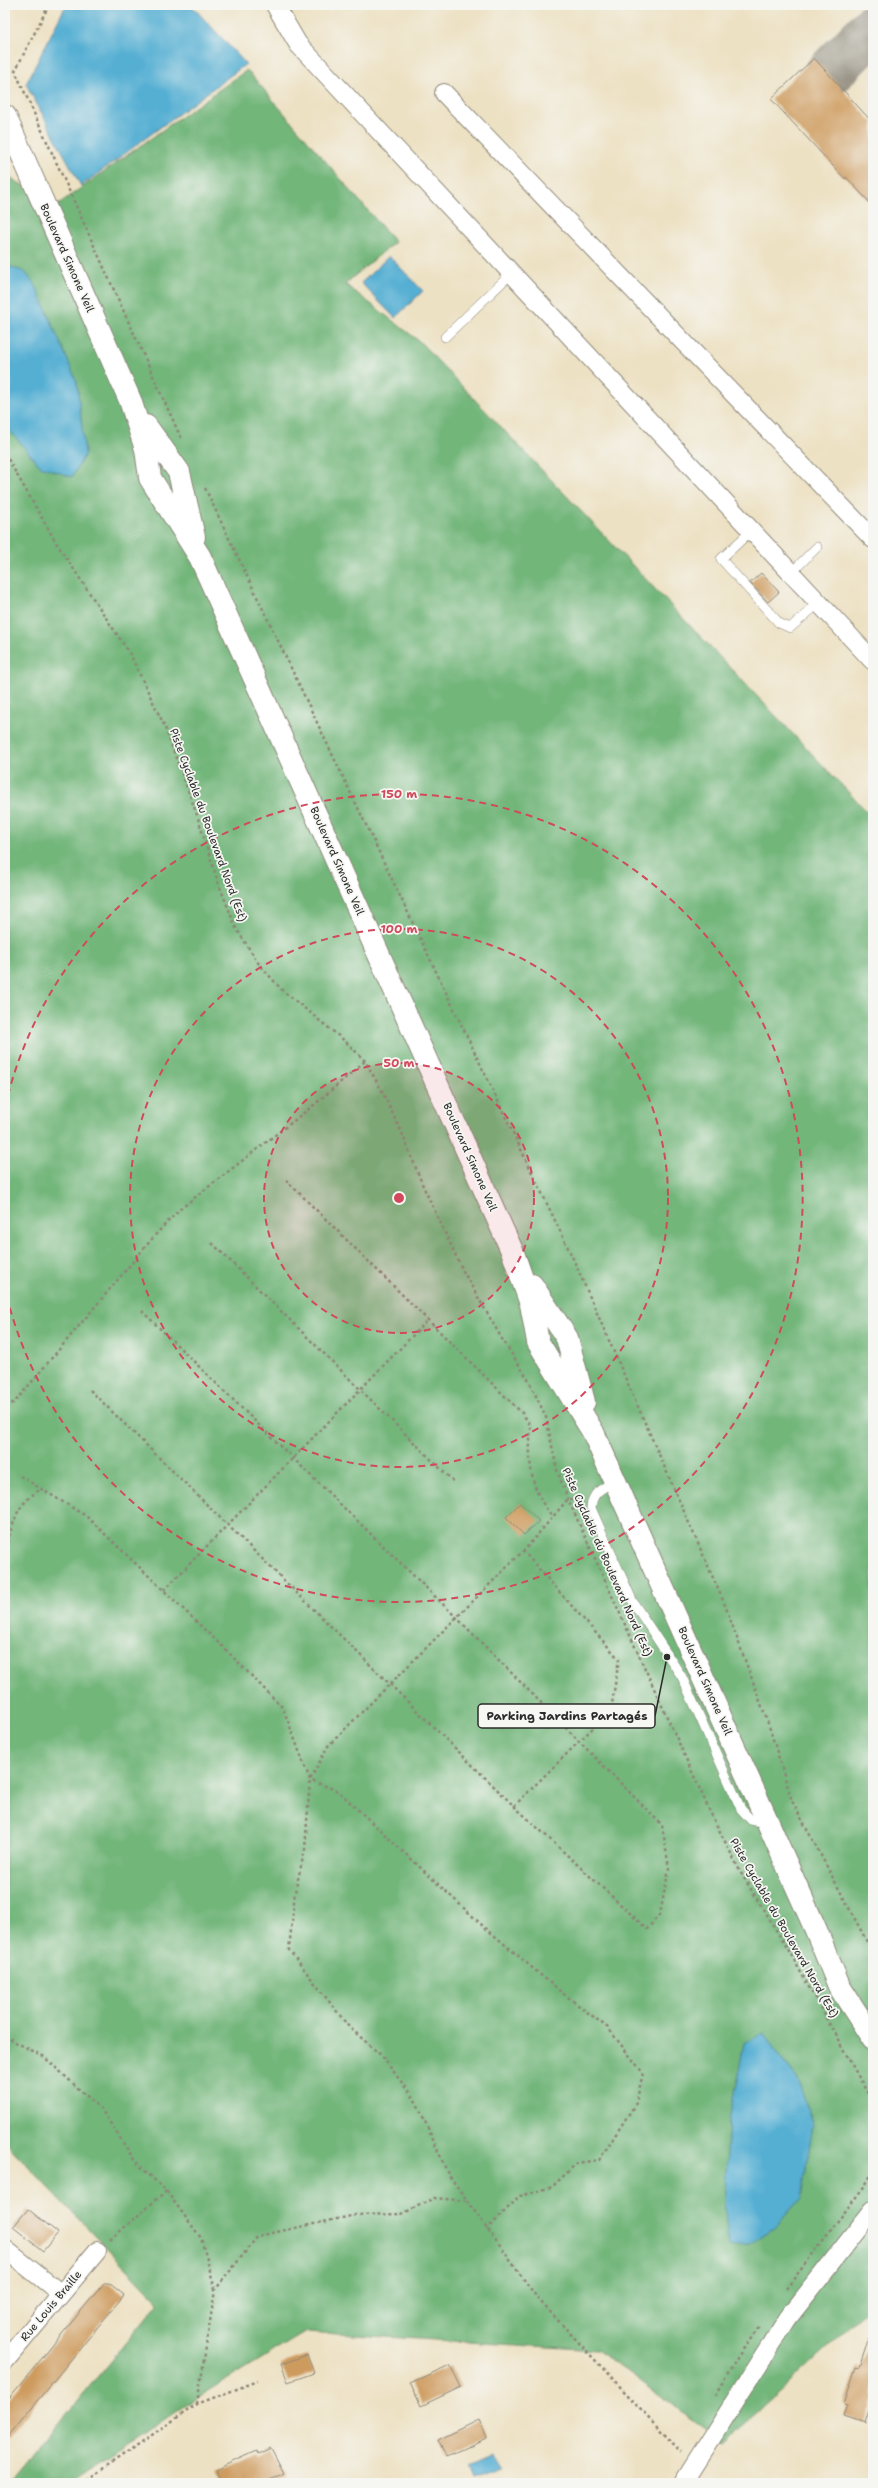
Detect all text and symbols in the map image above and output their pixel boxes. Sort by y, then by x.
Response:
street label: Boulevard Simone Veil [36,201,98,315]
street label: Piste Cyclable du Boulevard Nord (Est) [166,726,250,924]
text: 150 m [381,786,417,802]
street label: Boulevard Simone Veil [306,804,368,918]
text: 100 m [381,921,418,937]
text: 50 m [384,1055,415,1071]
street label: Boulevard Simone Veil [439,1100,501,1214]
centre of rings [392,1191,406,1205]
street label: Piste Cyclable du Boulevard Nord (Est) [558,1465,656,1659]
street label: Boulevard Simone Veil [674,1624,736,1738]
callout: Parking Jardins Partagés [478,1704,655,1728]
text: Parking Jardins Partagés [487,1708,647,1724]
street label: Piste Cyclable du Boulevard Nord (Est) [726,1835,842,2021]
street label: Rue Louis Braille [17,2268,85,2344]

